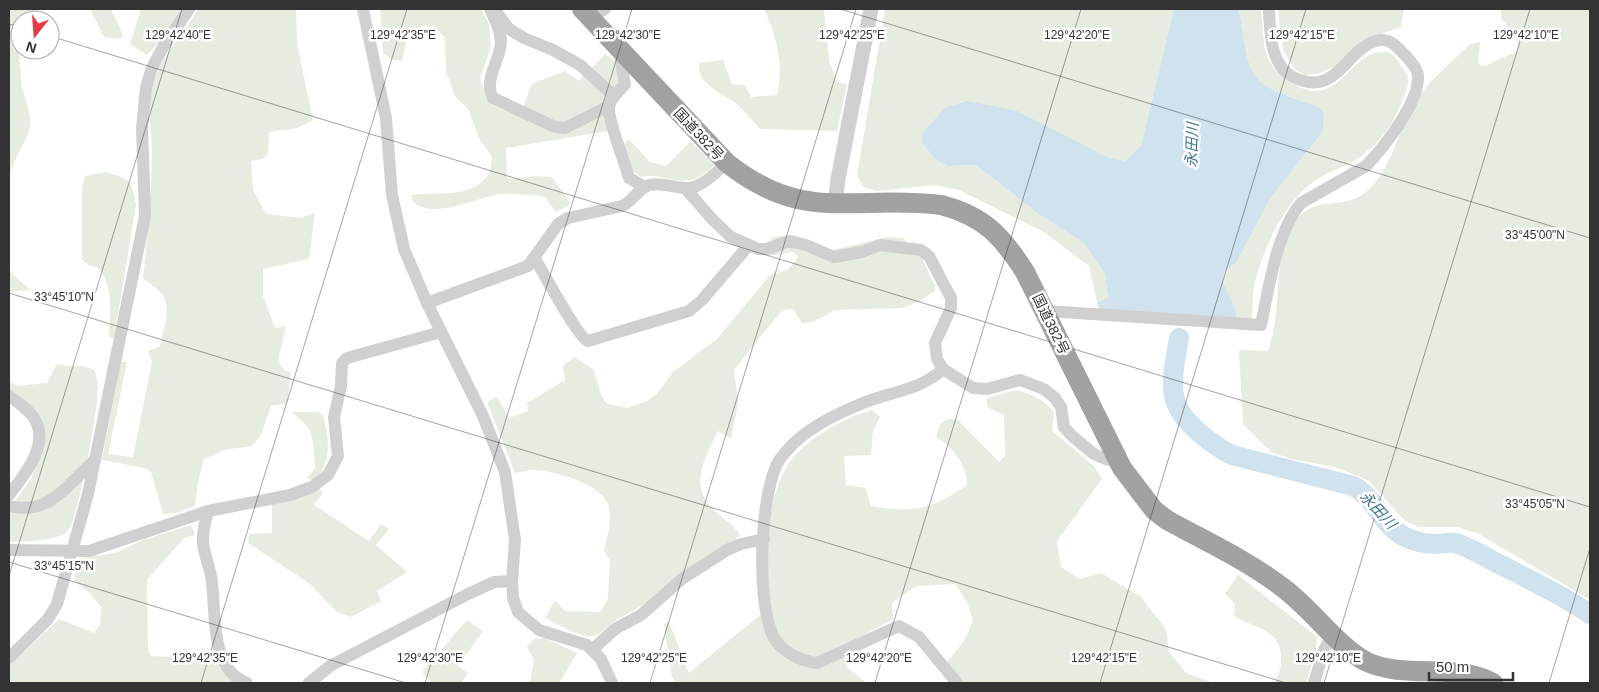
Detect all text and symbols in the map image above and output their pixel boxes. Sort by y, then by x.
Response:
north arrow [10,10,60,60]
text: 129°42'40"E [145,28,211,42]
text: 129°42'35"E [370,28,436,42]
text: 129°42'30"E [595,28,661,42]
text: 129°42'25"E [819,28,885,42]
text: 129°42'20"E [1044,28,1110,42]
text: 129°42'15"E [1269,28,1335,42]
text: 129°42'10"E [1493,28,1559,42]
text: N [24,38,38,57]
street label: 国道382号 [671,105,727,163]
water label: 永田川 [1182,120,1201,168]
text: 33°45'00"N [1505,228,1565,242]
text: 33°45'10"N [34,290,94,304]
street label: 国道382号 [1029,291,1073,357]
water label: 永田川 [1357,487,1401,533]
text: 33°45'05"N [1505,497,1565,511]
text: 33°45'15"N [34,559,94,573]
scale bar [1429,650,1513,682]
text: 129°42'35"E [172,651,238,665]
text: 129°42'30"E [397,651,463,665]
text: 129°42'25"E [621,651,687,665]
text: 129°42'20"E [846,651,912,665]
text: 129°42'15"E [1071,651,1137,665]
text: 129°42'10"E [1295,651,1361,665]
text: 50 m [1436,658,1469,675]

